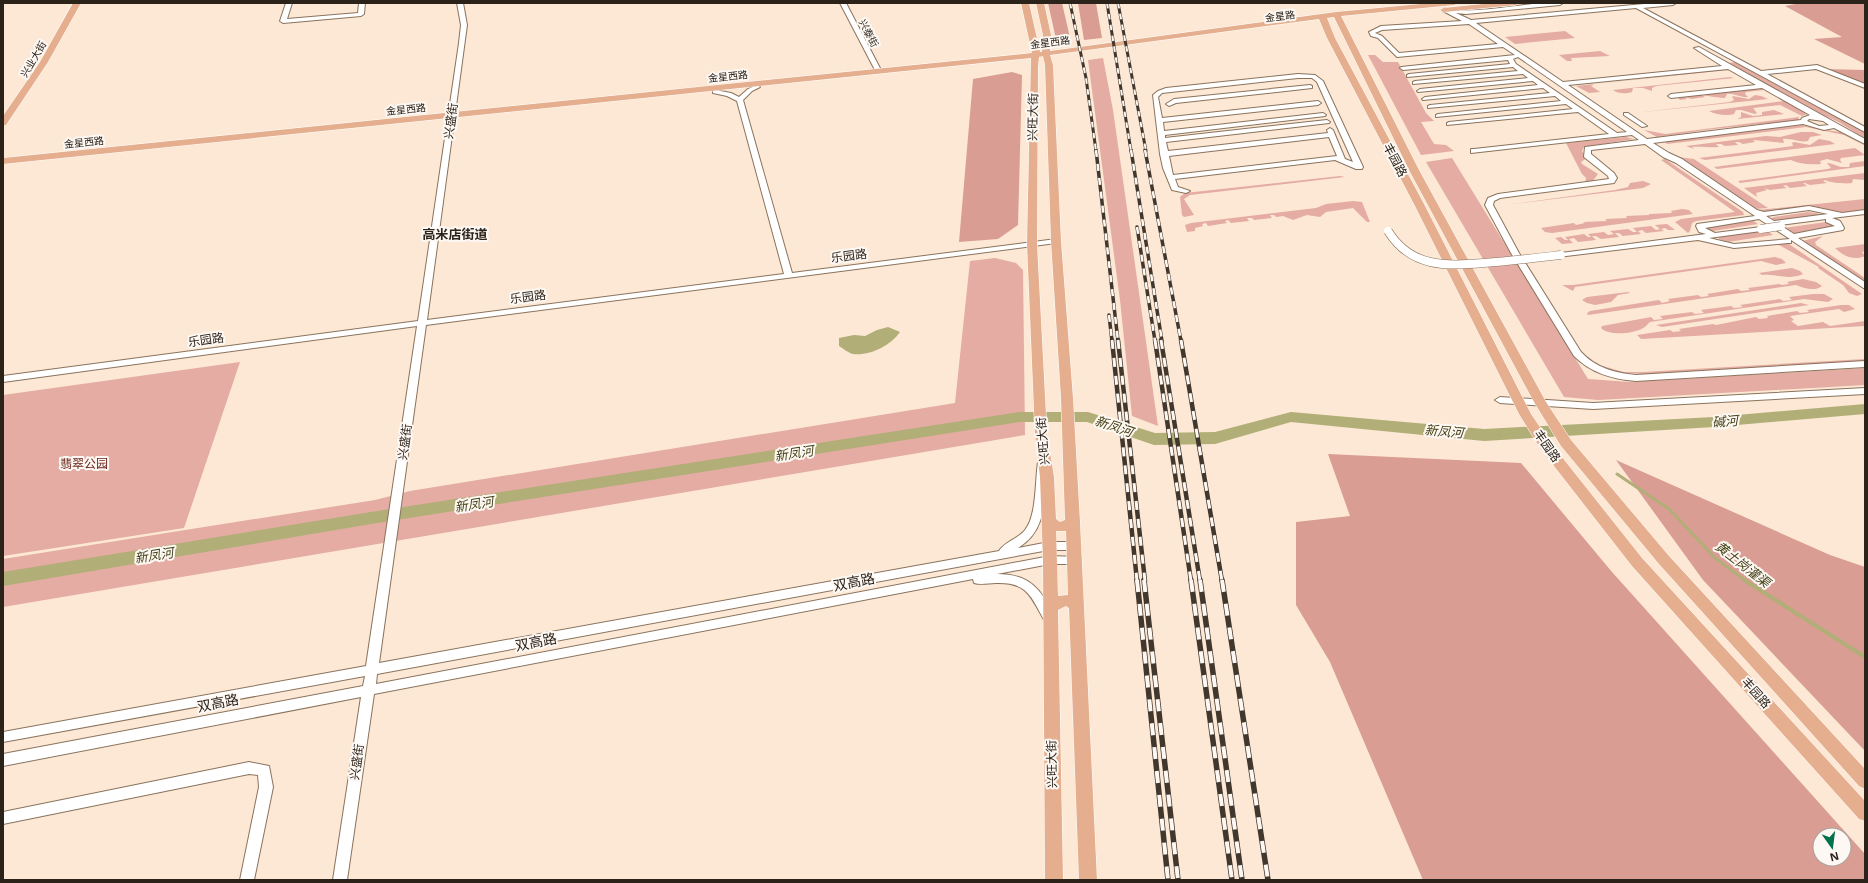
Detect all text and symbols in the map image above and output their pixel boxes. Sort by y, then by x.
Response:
street label: 金星路 [1264,7,1296,25]
street label: 兴泰街 [856,16,882,50]
street label: 金星西路 [1029,33,1071,51]
street label: 兴业大街 [17,38,49,80]
street label: 金星西路 [707,67,749,85]
street label: 兴旺大街 [1024,93,1041,141]
street label: 金星西路 [385,100,427,118]
street label: 兴盛街 [440,102,461,140]
street label: 金星西路 [63,133,105,151]
street label: 丰园路 [1379,140,1411,180]
district label: 高米店街道 [422,225,488,243]
street label: 乐园路 [830,245,868,266]
street label: 乐园路 [509,286,547,307]
street label: 乐园路 [187,329,225,350]
water label: 新凤河 [1093,411,1138,442]
water label: 碱河 [1711,411,1742,431]
street label: 兴旺大街 [1032,416,1053,466]
water label: 新凤河 [1424,420,1467,442]
street label: 兴盛街 [394,423,415,461]
street label: 丰园路 [1530,426,1565,465]
water label: 新凤河 [773,441,818,465]
park label: 翡翠公园 [60,455,108,472]
water label: 新凤河 [453,492,498,516]
water label: 黄土岗灌渠 [1712,537,1776,592]
water label: 新凤河 [133,543,178,567]
street label: 双高路 [831,568,876,595]
street label: 双高路 [513,628,558,655]
street label: 丰园路 [1738,674,1775,712]
street label: 双高路 [195,689,240,716]
street label: 兴旺大街 [1043,740,1060,788]
street label: 兴盛街 [346,743,367,781]
north arrow [1812,827,1852,867]
text: N [1828,849,1841,866]

